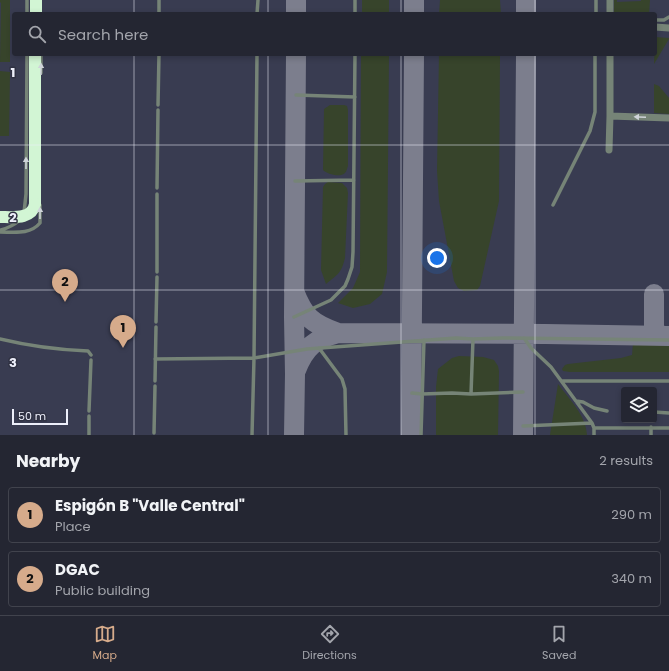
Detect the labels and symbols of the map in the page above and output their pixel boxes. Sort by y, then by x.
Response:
one-way arrow [38,62,44,75]
text: 1 [11,63,15,82]
one-way arrow [634,114,646,121]
one-way arrow [23,156,29,169]
one-way arrow [37,206,43,219]
text: 2 [9,208,17,227]
your location [427,248,447,268]
pin: 2 [52,269,78,302]
pin: 1 [110,315,136,348]
text: 3 [9,353,17,372]
scale bar [12,407,68,426]

